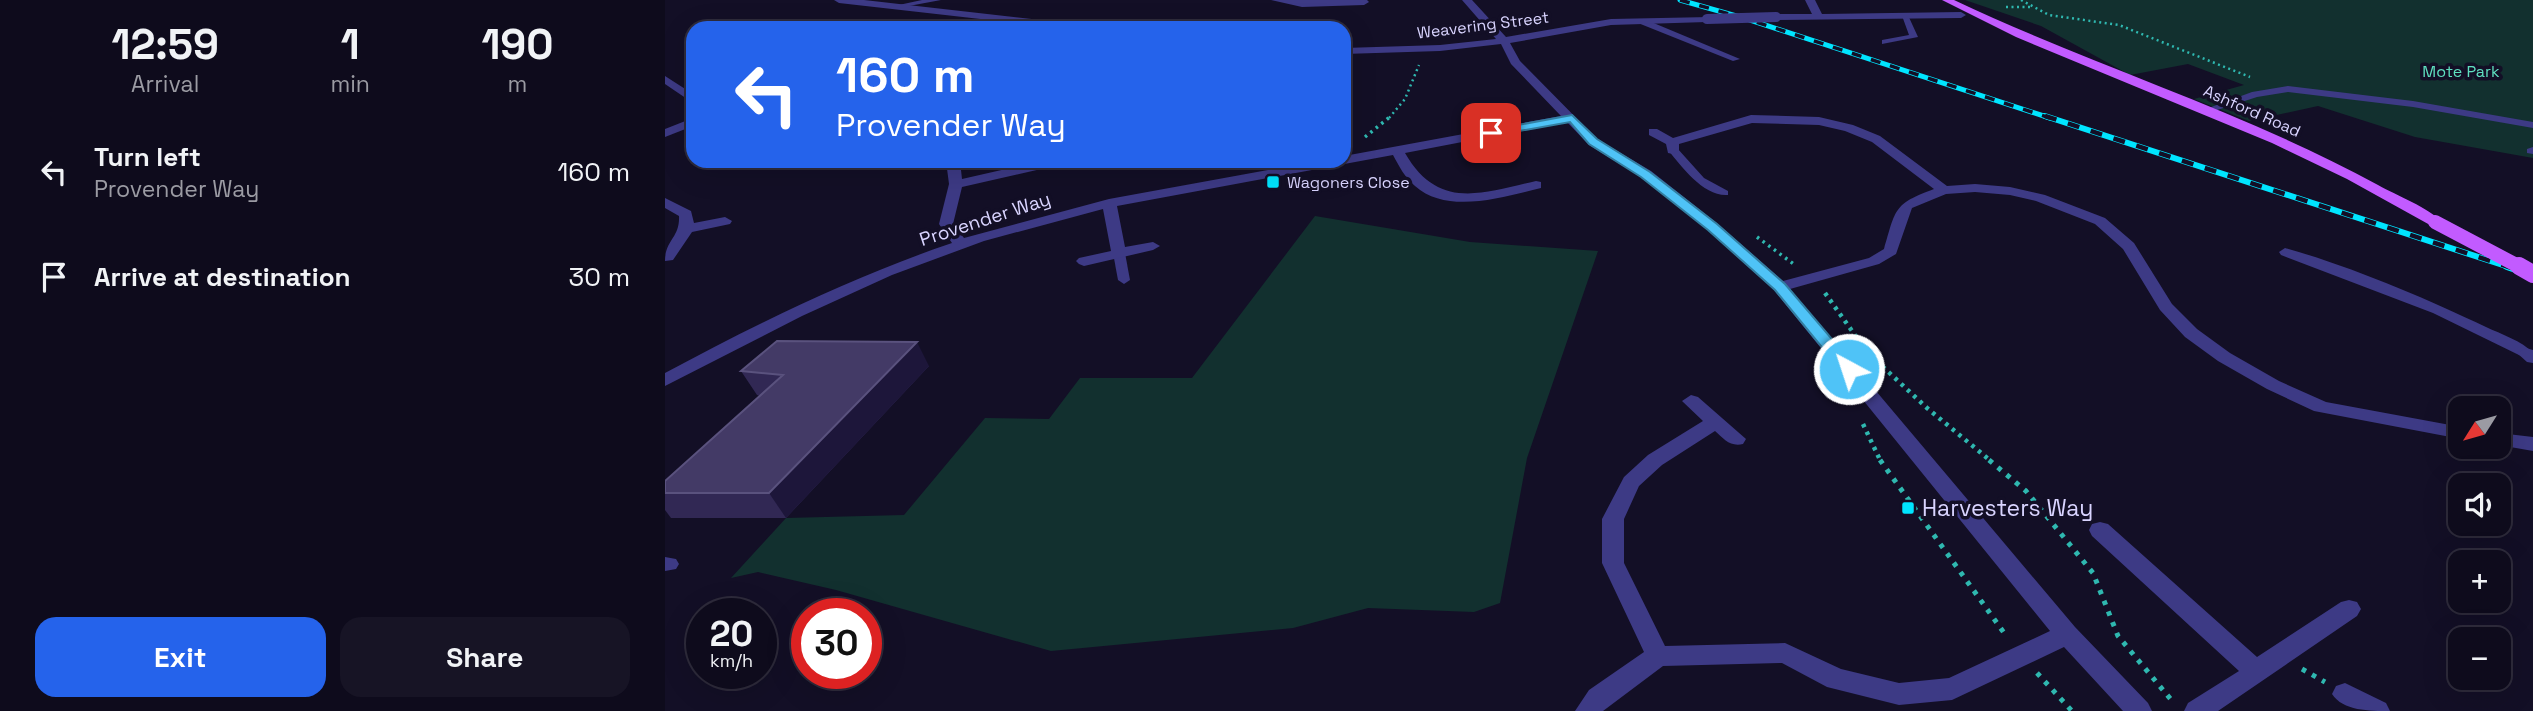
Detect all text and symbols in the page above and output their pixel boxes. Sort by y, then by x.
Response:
street label: Weavering Street [1416,6,1550,44]
text: 12:59 [111,18,219,71]
text: 1 [341,18,360,71]
text: 190 [481,18,554,71]
text: 160 m [836,44,974,106]
icon: left [721,49,812,140]
park label: Mote Park [2422,61,2500,82]
text: Arrival [131,69,199,99]
text: min [330,69,370,99]
text: m [508,69,527,99]
street label: Ashford Road [2200,80,2304,142]
pin [1461,103,1521,163]
text: Provender Way [836,105,1066,145]
icon: arrive [1472,114,1510,152]
text: Turn left [94,140,201,174]
icon: left [35,153,73,191]
text: 160 m [558,155,630,189]
place label: Wagoners Close [1287,172,1410,193]
text: Provender Way [94,174,259,204]
marker: Wagoners Close [1265,174,1281,190]
street label: Provender Way [916,186,1054,252]
icon: arrive [35,258,73,296]
text: Arrive at destination [94,260,351,294]
text: 30 m [569,260,630,294]
position arrow [1812,332,1886,406]
north arrow [2448,396,2511,458]
map controls [2448,396,2511,690]
button: sound [2448,473,2511,536]
place label: Harvesters Way [1922,493,2093,523]
marker: Harvesters Way [1900,500,1916,516]
button: + [2448,550,2511,613]
speed limit sign: 30 [791,598,882,689]
text: 20 [710,612,753,656]
button: Exit [35,617,326,697]
button: Share [340,617,630,697]
button: − [2448,627,2511,690]
text: km/h [710,649,753,672]

